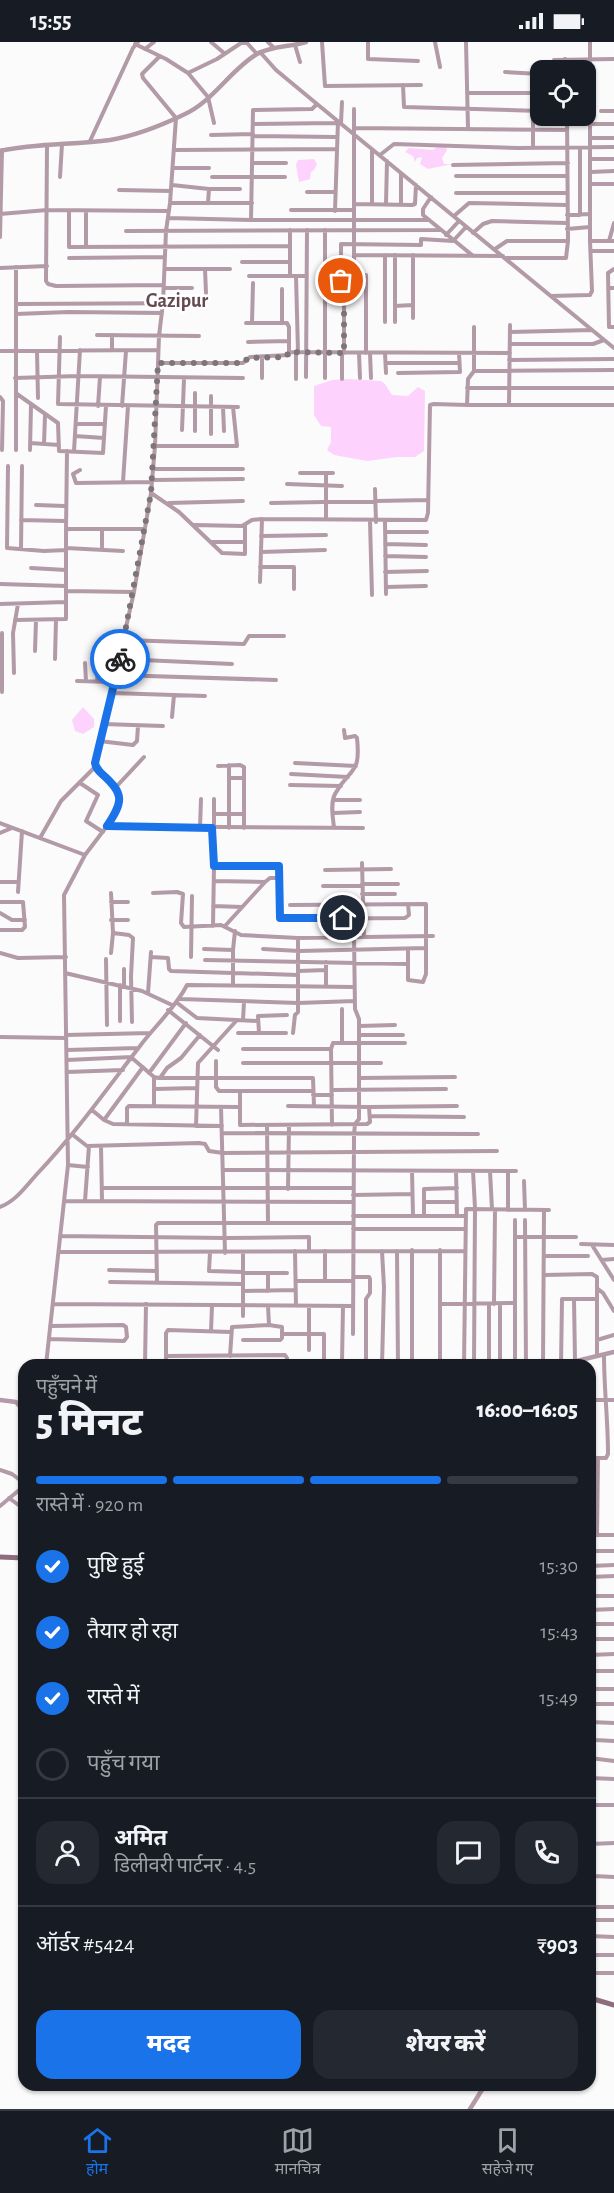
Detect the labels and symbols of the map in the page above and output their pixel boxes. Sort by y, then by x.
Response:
pin [315,255,366,306]
district label: Gazipur [146,291,208,311]
courier [90,629,150,689]
pin [317,892,368,943]

